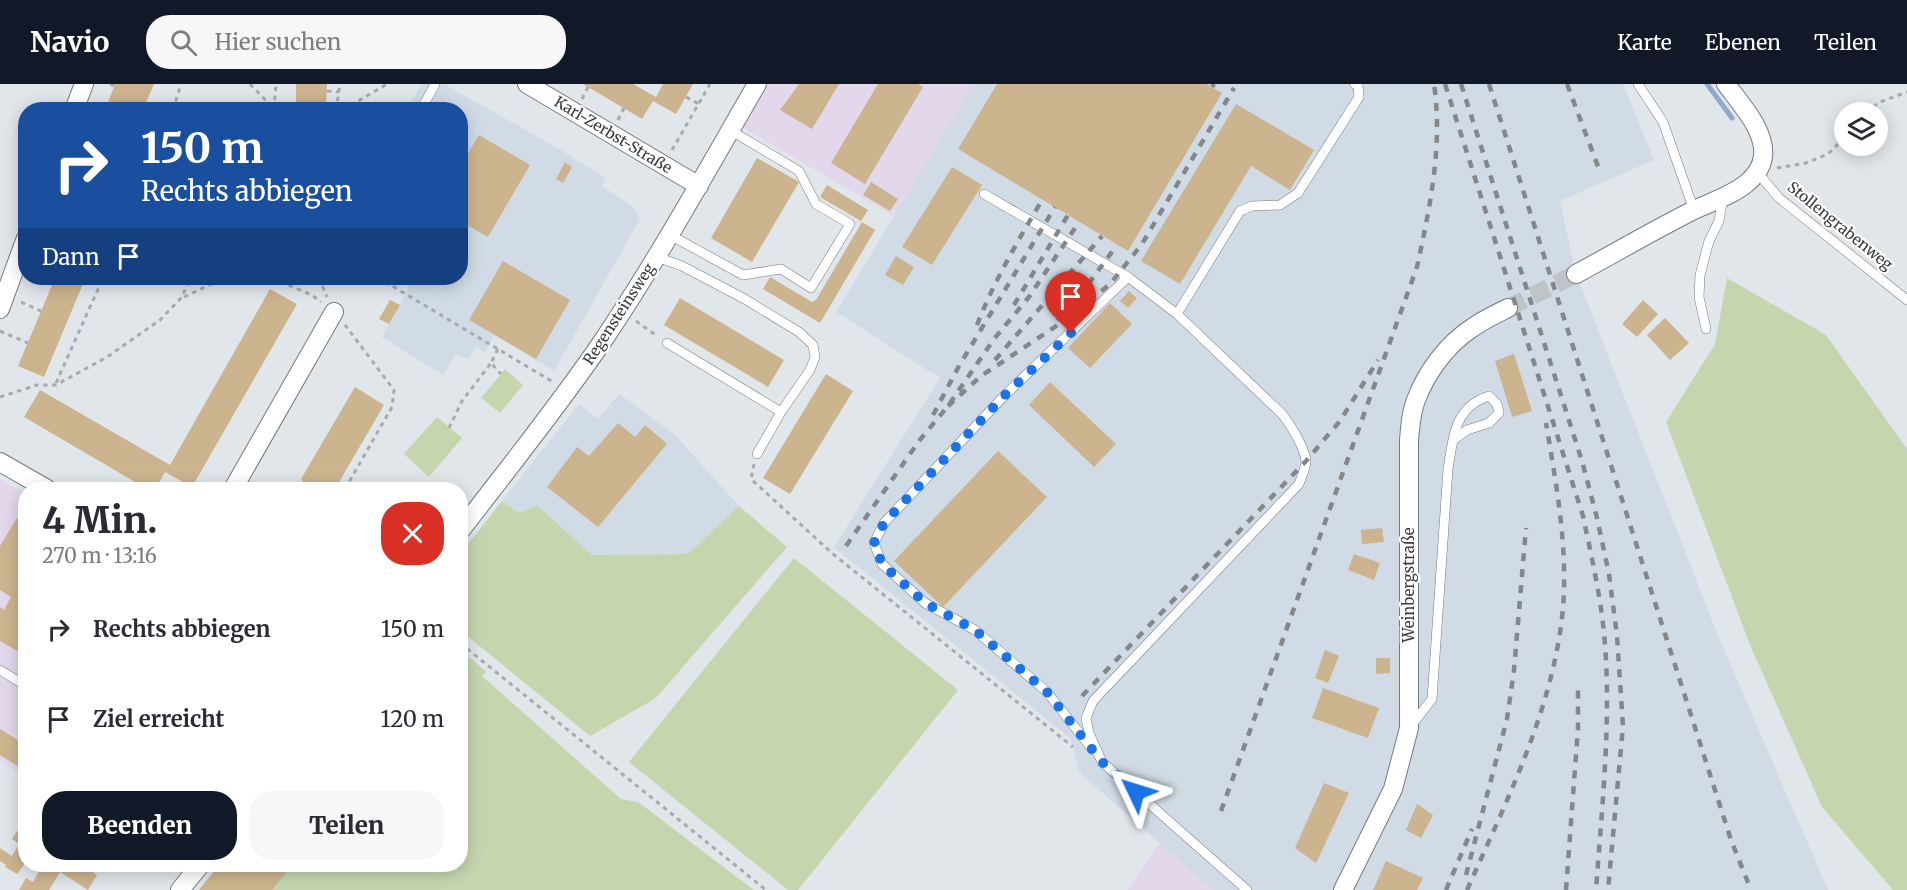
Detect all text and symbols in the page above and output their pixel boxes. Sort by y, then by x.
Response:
search box [146,15,566,69]
text: Navio [30,24,110,60]
icon: search [167,26,200,59]
text: Hier suchen [215,28,341,56]
text: Karte [1617,29,1672,56]
text: Ebenen [1705,29,1781,56]
text: Teilen [1814,29,1877,56]
street label: Karl-Zerbst-Straße [551,92,676,177]
map controls [1834,102,1888,156]
button: layers [1834,102,1888,156]
text: 150 m [141,122,263,174]
icon: right [42,126,120,204]
text: Rechts abbiegen [141,174,353,208]
street label: Stollengrabenweg [1784,177,1897,274]
icon: arrive [112,240,145,273]
text: Dann [42,243,100,271]
street label: Regensteinsweg [579,259,658,368]
pin [1045,271,1096,333]
icon: arrive [1054,280,1087,313]
text: 4 Min. [42,498,157,543]
button: close [381,502,444,565]
street label: Weinbergstraße [1399,527,1418,644]
text: 270 m · 13:16 [42,543,157,568]
icon: right [42,613,75,646]
text: Rechts abbiegen [93,615,270,643]
text: 150 m [381,615,444,643]
icon: arrive [42,703,75,736]
text: Ziel erreicht [93,705,224,733]
text: 120 m [380,705,444,733]
position arrow [1104,760,1168,824]
button: Beenden [42,791,237,860]
button: Teilen [249,791,444,860]

